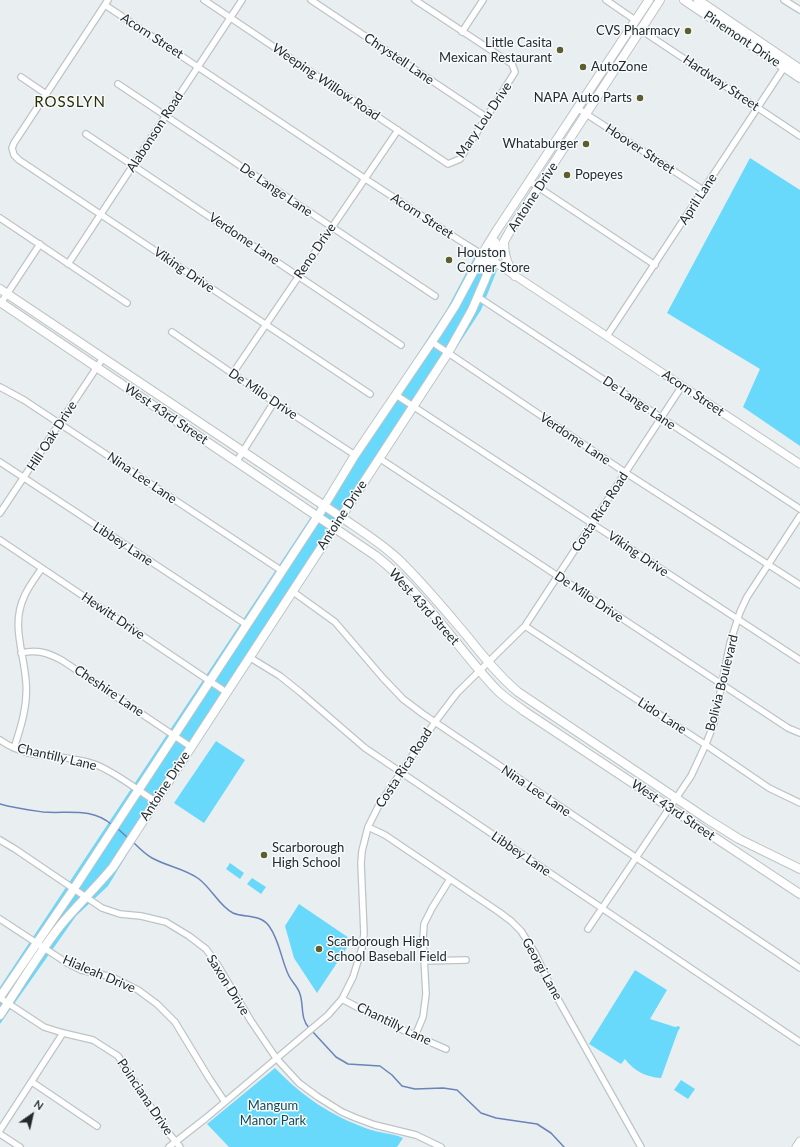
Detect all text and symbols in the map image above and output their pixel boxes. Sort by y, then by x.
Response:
street label: Pinemont Drive [701,8,783,70]
street label: Acorn Street [118,10,186,62]
place label: CVS Pharmacy [596,23,680,39]
marker: CVS Pharmacy [683,26,693,36]
street label: Chrystell Lane [361,30,437,88]
place label: Little Casita Mexican Restaurant [439,35,552,66]
street label: Weeping Willow Road [269,40,383,124]
marker: Little Casita Mexican Restaurant [555,45,565,55]
street label: Hardway Street [680,52,762,114]
place label: AutoZone [591,59,648,75]
marker: AutoZone [578,62,588,72]
street label: Mary Lou Drive [453,79,515,161]
street label: Alabonson Road [123,89,187,175]
place label: NAPA Auto Parts [534,90,632,106]
district label: ROSSLYN [34,93,106,111]
marker: NAPA Auto Parts [635,93,645,103]
street label: Hoover Street [602,121,678,177]
place label: Whataburger [502,136,578,152]
marker: Whataburger [581,139,591,149]
street label: Antoine Drive [505,159,561,235]
street label: De Lange Lane [237,160,315,220]
place label: Popeyes [575,167,623,183]
marker: Popeyes [562,170,572,180]
street label: April Lane [676,171,720,227]
street label: Acorn Street [388,190,456,242]
street label: Verdome Lane [206,210,282,268]
street label: Reno Drive [291,220,339,282]
street label: Viking Drive [151,244,217,296]
place label: Houston Corner Store [457,245,530,276]
marker: Houston Corner Store [444,255,454,265]
street label: De Milo Drive [226,365,300,423]
street label: Acorn Street [659,367,727,419]
street label: De Lange Lane [600,373,678,433]
street label: West 43rd Street [121,380,211,448]
street label: Hill Oak Drive [24,398,80,474]
street label: Verdome Lane [537,410,613,468]
street label: Nina Lee Lane [104,449,180,507]
street label: Costa Rica Road [568,469,632,555]
street label: Antoine Drive [314,477,370,553]
street label: Libbey Lane [90,519,156,569]
street label: Viking Drive [605,528,671,580]
street label: West 43rd Street [386,566,462,648]
street label: De Milo Drive [552,568,626,626]
street label: Hewitt Drive [78,589,148,643]
street label: Bolivia Boulevard [702,633,742,733]
street label: Cheshire Lane [71,662,147,720]
street label: Lido Lane [635,694,689,738]
street label: Costa Rica Road [372,725,436,811]
street label: Chantilly Lane [16,740,98,774]
street label: Antoine Drive [137,748,193,824]
street label: Nina Lee Lane [498,762,574,820]
street label: West 43rd Street [628,776,718,844]
street label: Libbey Lane [488,828,554,880]
place label: Scarborough High School [272,840,344,871]
marker: Scarborough High School [259,850,269,860]
place label: Scarborough High School Baseball Field [327,934,447,965]
street label: Georgi Lane [519,935,565,1003]
marker: Scarborough High School Baseball Field [314,944,324,954]
street label: Hialeah Drive [60,952,138,996]
street label: Saxon Drive [203,952,253,1018]
street label: Chantilly Lane [354,999,434,1049]
street label: Poinciana Drive [114,1056,176,1138]
north arrow [12,1095,52,1135]
text: N [32,1097,46,1112]
park label: Mangum Manor Park [240,1098,306,1129]

